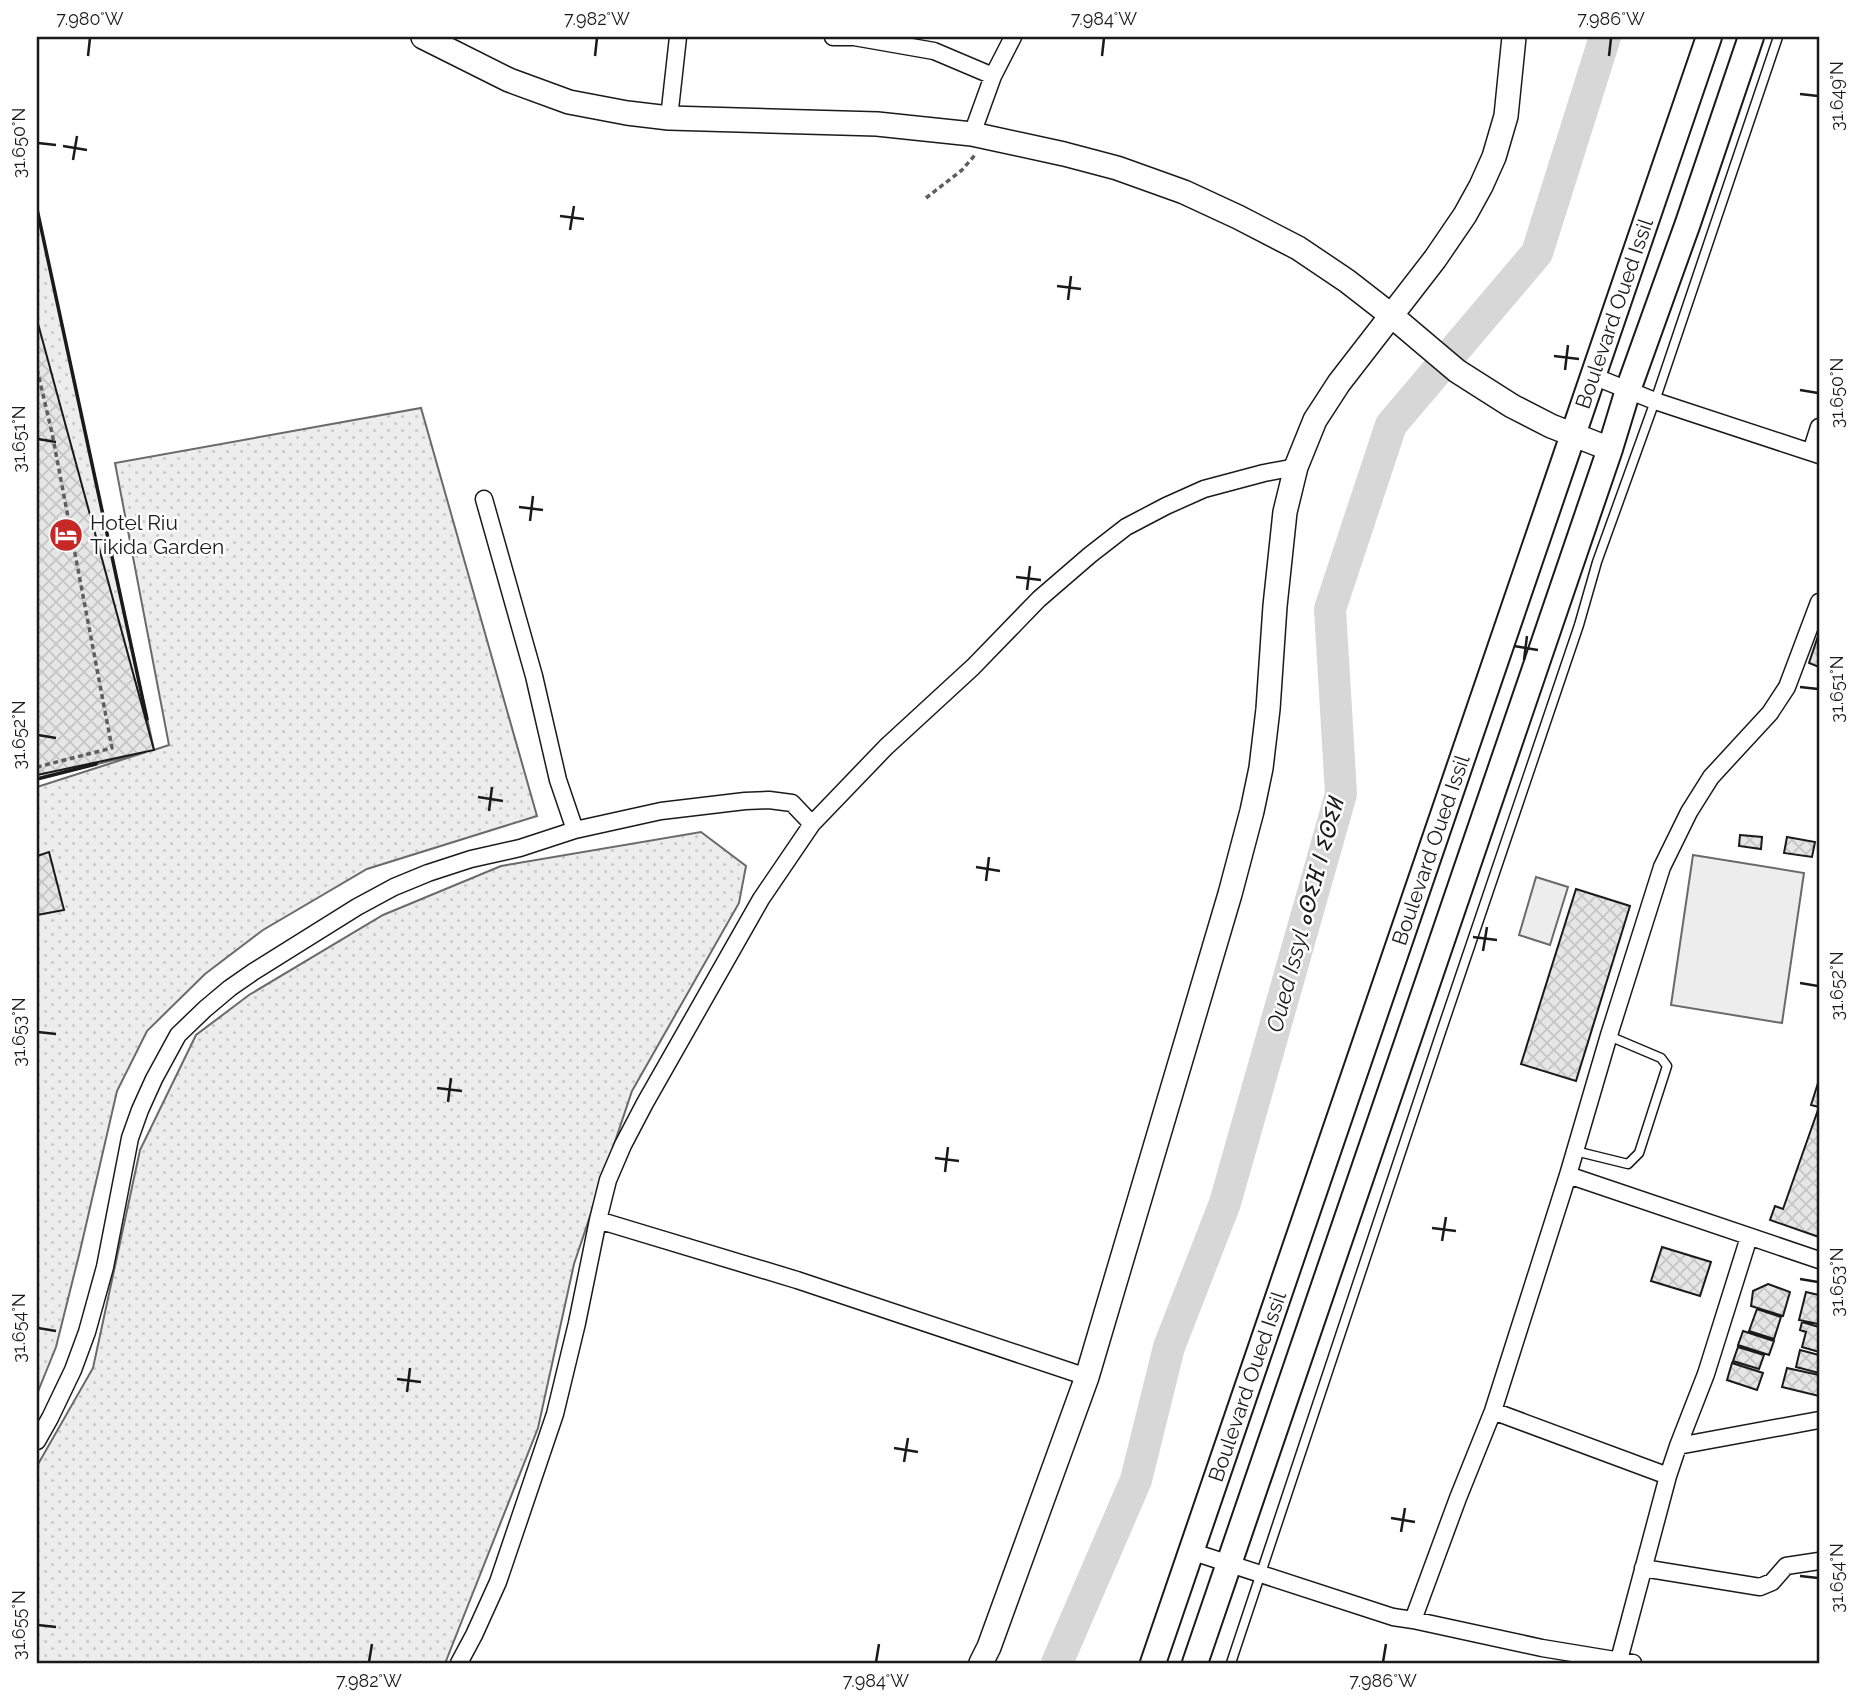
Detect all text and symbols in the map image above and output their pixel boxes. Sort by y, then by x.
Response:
text: 7.980°W [56,8,124,29]
text: 7.982°W [564,8,630,29]
text: 7.984°W [1071,8,1137,29]
text: 7.986°W [1577,8,1645,29]
text: 31.649°N [1826,61,1847,131]
text: 31.650°N [8,108,29,178]
street label: Boulevard Oued Issil [1570,215,1658,412]
text: 31.650°N [1826,358,1847,428]
text: 31.651°N [8,405,29,473]
place label: Hotel Riu Tikida Garden [90,510,224,559]
hotel icon: Hotel Riu Tikida Garden [47,516,85,554]
text: 31.651°N [1826,655,1847,723]
text: 31.652°N [8,700,29,770]
street label: Boulevard Oued Issil [1386,751,1475,948]
water label: Oued Issyl ⴰⵙⵉⴼ ⵏ ⵉⵙⵉⵍ [1260,793,1349,1035]
text: 31.652°N [1826,951,1847,1021]
text: 31.653°N [8,997,29,1067]
text: 31.653°N [1826,1247,1847,1317]
street label: Boulevard Oued Issil [1203,1288,1291,1485]
text: 31.654°N [8,1293,29,1363]
text: 31.654°N [1826,1543,1847,1613]
text: 31.655°N [8,1590,29,1660]
text: 7.982°W [336,1670,402,1691]
text: 7.984°W [843,1670,909,1691]
text: 7.986°W [1349,1670,1417,1691]

